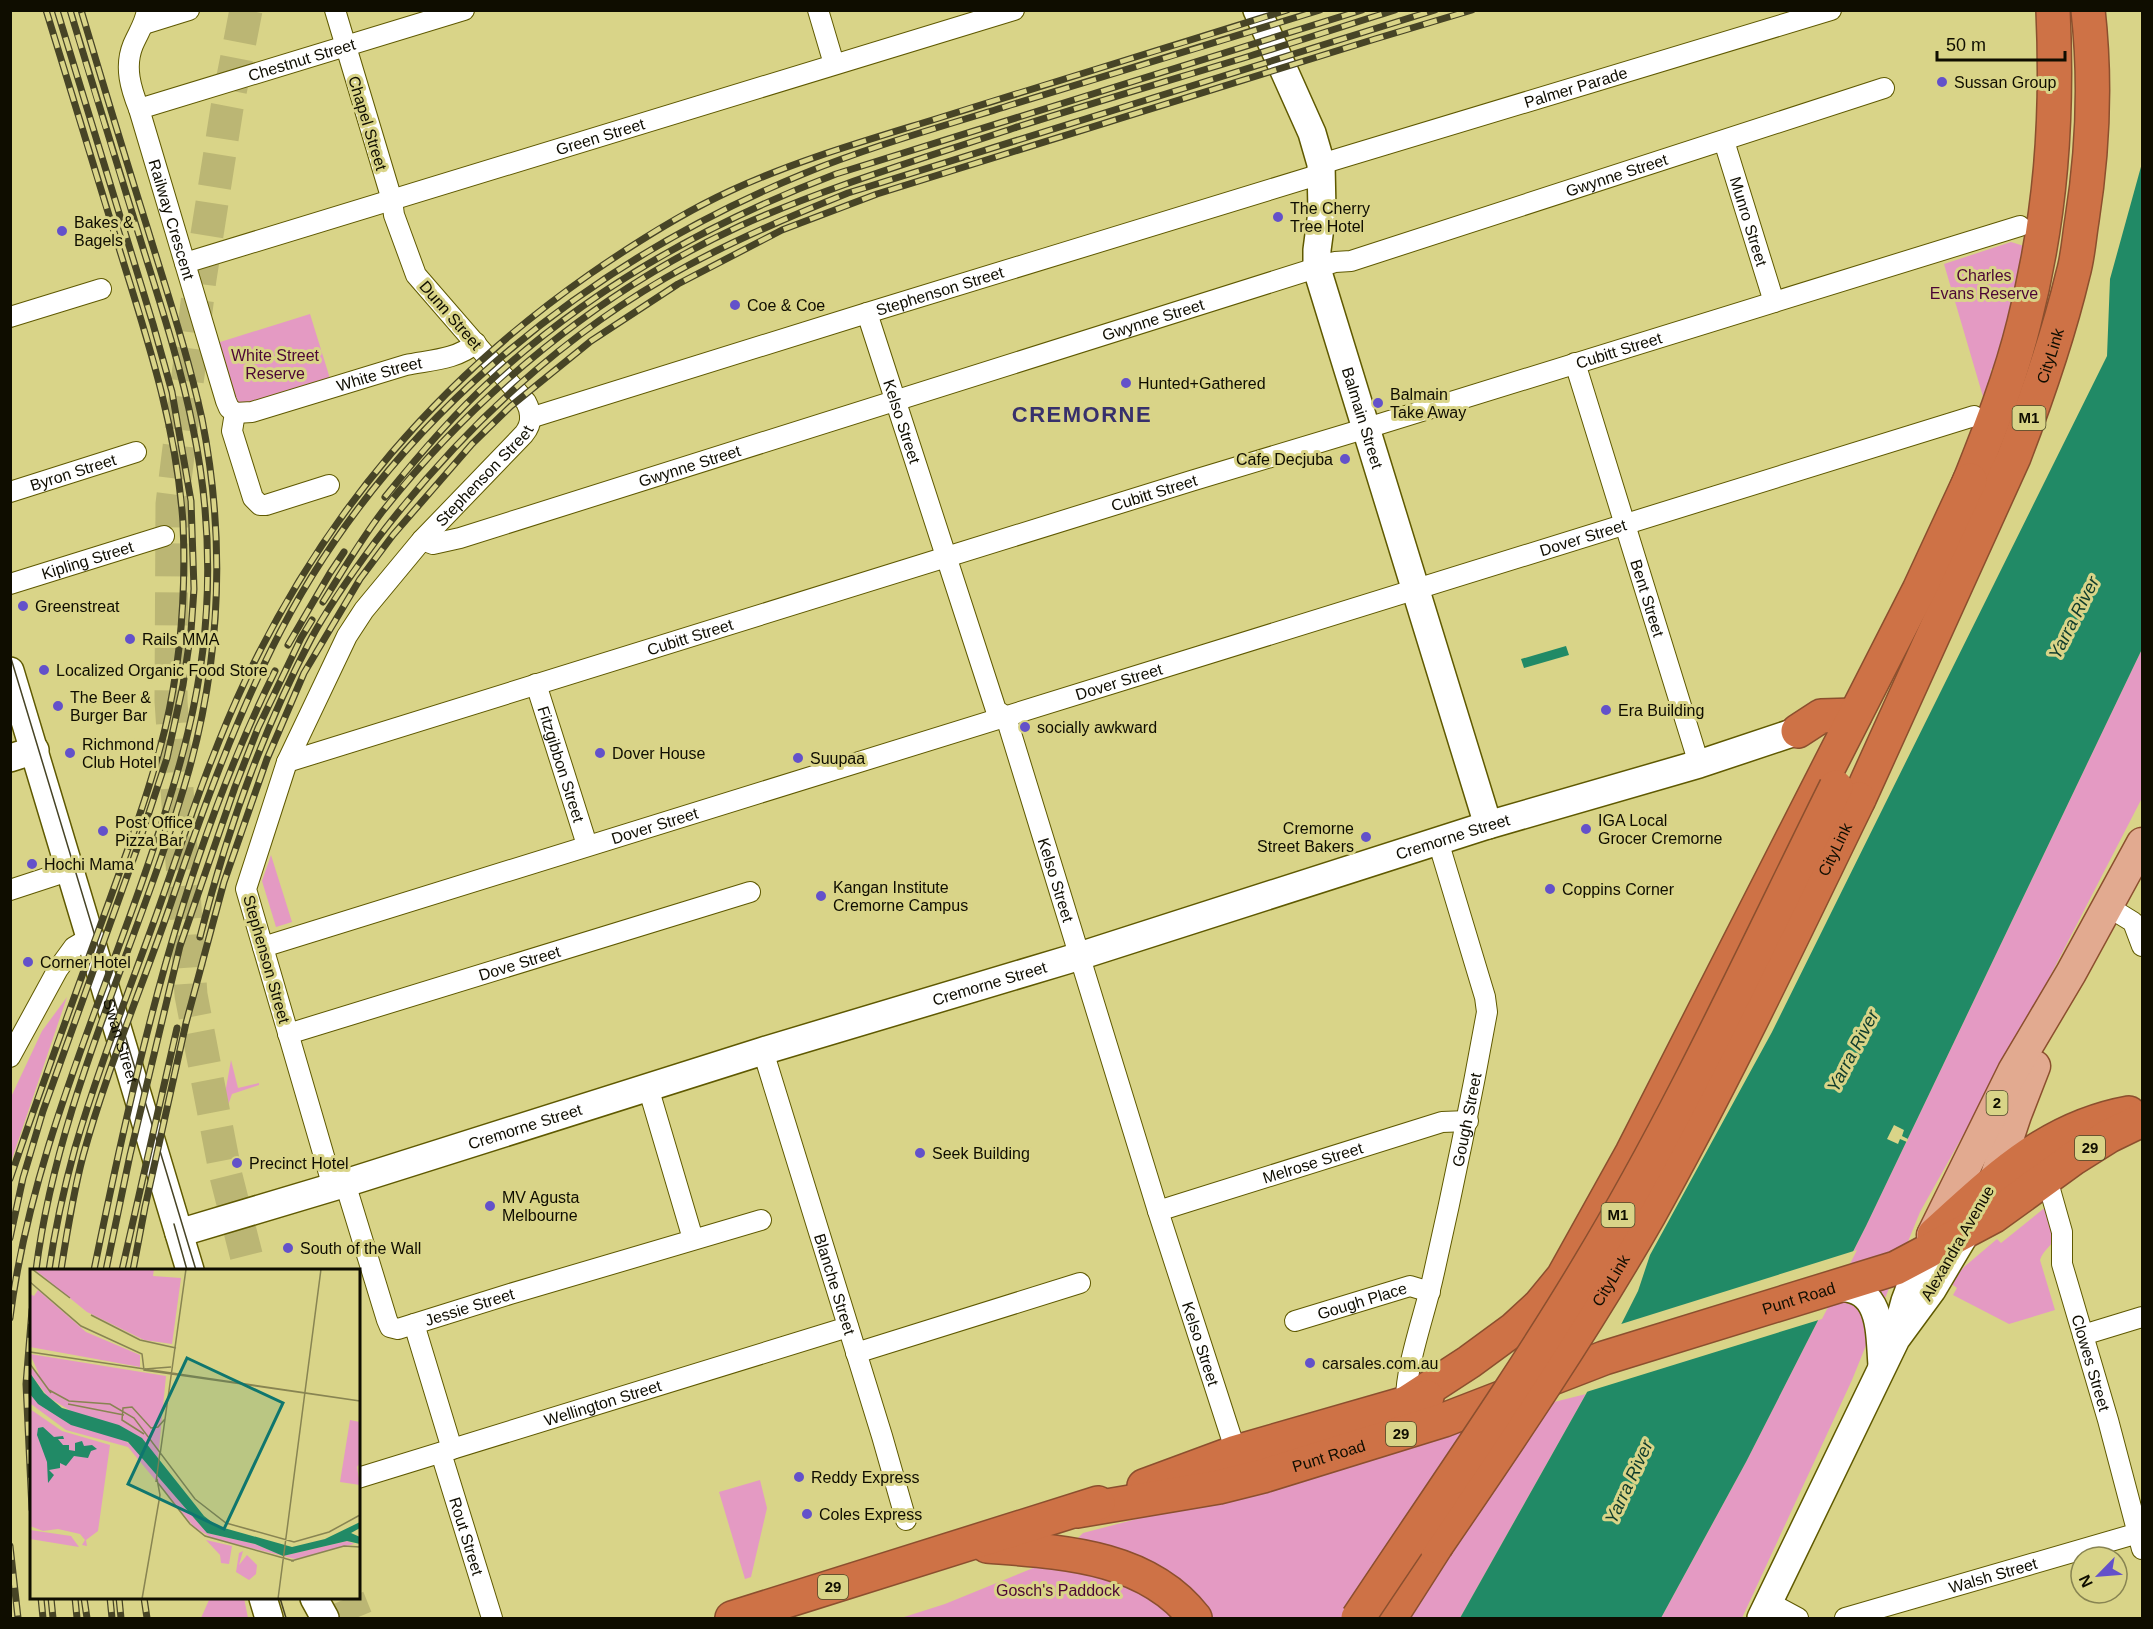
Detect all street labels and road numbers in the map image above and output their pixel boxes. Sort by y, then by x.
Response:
street label: Chestnut Street [246,35,358,84]
street label: Palmer Parade [1522,64,1629,111]
street label: Chapel Street [345,74,390,173]
street label: Green Street [554,115,647,158]
street label: Gwynne Street [1564,151,1670,200]
street label: Railway Crescent [145,157,197,282]
street label: Munro Street [1727,175,1770,269]
street label: Stephenson Street [874,264,1006,319]
street label: Dunn Street [416,278,485,354]
street label: Gwynne Street [1100,296,1207,344]
street label: CityLink [2034,325,2067,386]
street label: Cubitt Street [1574,329,1664,372]
street label: White Street [335,354,424,395]
street label: Balmain Street [1339,365,1386,471]
street label: Kelso Street [880,377,923,466]
road number: M1 [2012,406,2046,430]
street label: Stephenson Street [432,422,537,529]
street label: Gwynne Street [637,442,743,490]
street label: Byron Street [28,451,119,494]
street label: Cubitt Street [1109,471,1200,514]
street label: Dover Street [1538,516,1629,559]
street label: Kipling Street [39,538,136,583]
street label: Bent Street [1627,557,1667,639]
street label: Cubitt Street [645,616,736,659]
street label: Dover Street [1073,660,1165,703]
street label: Fitzgibbon Street [535,704,587,825]
street label: Dover Street [609,804,701,847]
street label: Cremorne Street [1394,811,1512,863]
street label: CityLink [1815,819,1856,879]
street label: Kelso Street [1035,836,1077,925]
street label: Stephenson Street [240,893,293,1026]
street label: Dove Street [477,943,563,984]
street label: Cremorne Street [930,958,1049,1009]
street label: Swan Street [100,997,141,1086]
street label: Gough Street [1449,1071,1485,1168]
road number: 2 [1986,1091,2008,1115]
street label: Cremorne Street [466,1101,585,1153]
road number: 29 [2075,1136,2105,1160]
street label: Melrose Street [1261,1139,1365,1187]
street label: Alexandra Avenue [1918,1183,1997,1304]
road number: M1 [1602,1203,1634,1227]
street label: Blanche Street [811,1232,858,1337]
street label: CityLink [1589,1251,1633,1309]
street label: Gough Place [1315,1279,1409,1323]
street label: Punt Road [1760,1279,1837,1318]
street label: Jessie Street [423,1285,517,1329]
street label: Kelso Street [1179,1300,1222,1389]
street label: Clowes Street [2068,1313,2113,1414]
street label: Wellington Street [542,1377,664,1429]
road number: 29 [1386,1422,1416,1446]
street label: Punt Road [1290,1437,1367,1475]
street label: Rout Street [446,1495,486,1578]
street label: Walsh Street [1947,1555,2040,1596]
road number: 29 [818,1575,848,1599]

